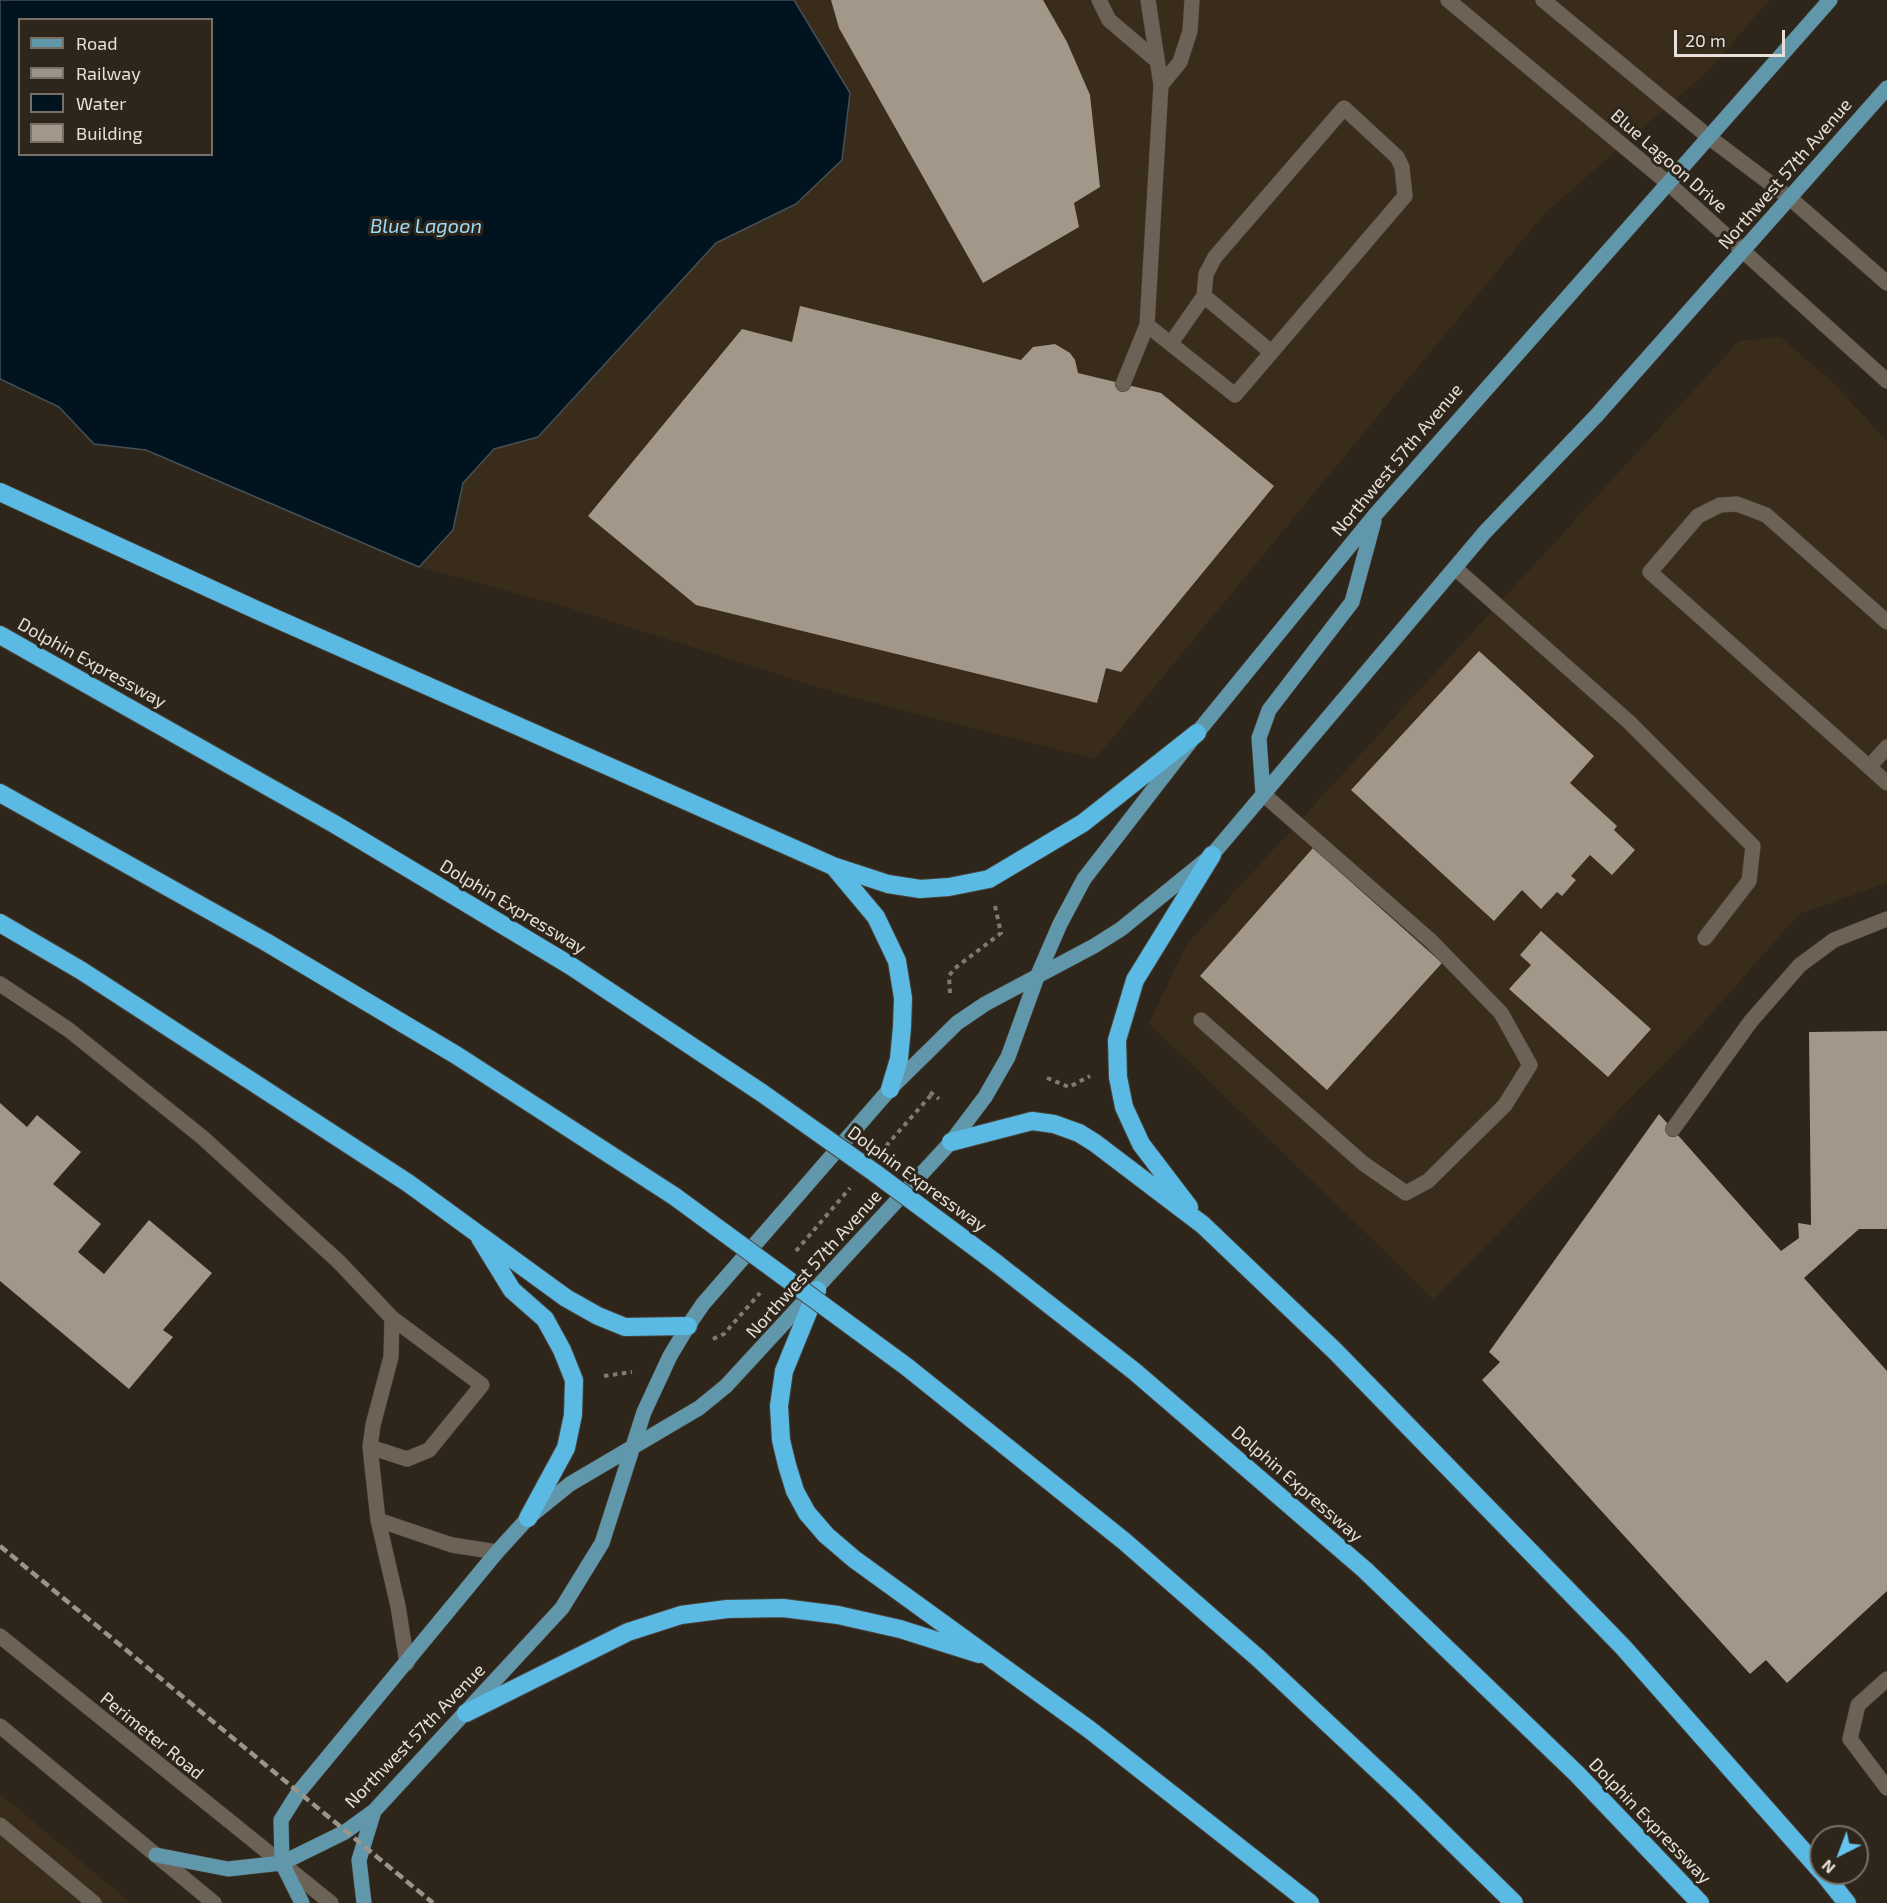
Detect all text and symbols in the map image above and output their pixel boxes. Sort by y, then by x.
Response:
legend [18,18,213,156]
scale bar [1677,18,1788,56]
text: 20 m [1685,29,1726,51]
text: Road [76,32,117,54]
text: Railway [76,62,141,84]
text: Water [76,92,126,114]
street label: Northwest 57th Avenue [1714,94,1856,254]
street label: Blue Lagoon Drive [1606,105,1732,217]
text: Building [76,122,143,144]
water label: Blue Lagoon [370,214,482,238]
street label: Northwest 57th Avenue [1327,379,1467,541]
street label: Dolphin Expressway [14,613,170,713]
street label: Dolphin Expressway [436,855,590,959]
street label: Dolphin Expressway [843,1121,991,1237]
street label: Northwest 57th Avenue [742,1185,886,1343]
street label: Dolphin Expressway [1227,1421,1367,1547]
street label: Northwest 57th Avenue [340,1659,490,1813]
street label: Perimeter Road [96,1688,208,1784]
street label: Dolphin Expressway [1584,1754,1716,1888]
north arrow [1809,1825,1869,1885]
text: N [1817,1856,1839,1878]

